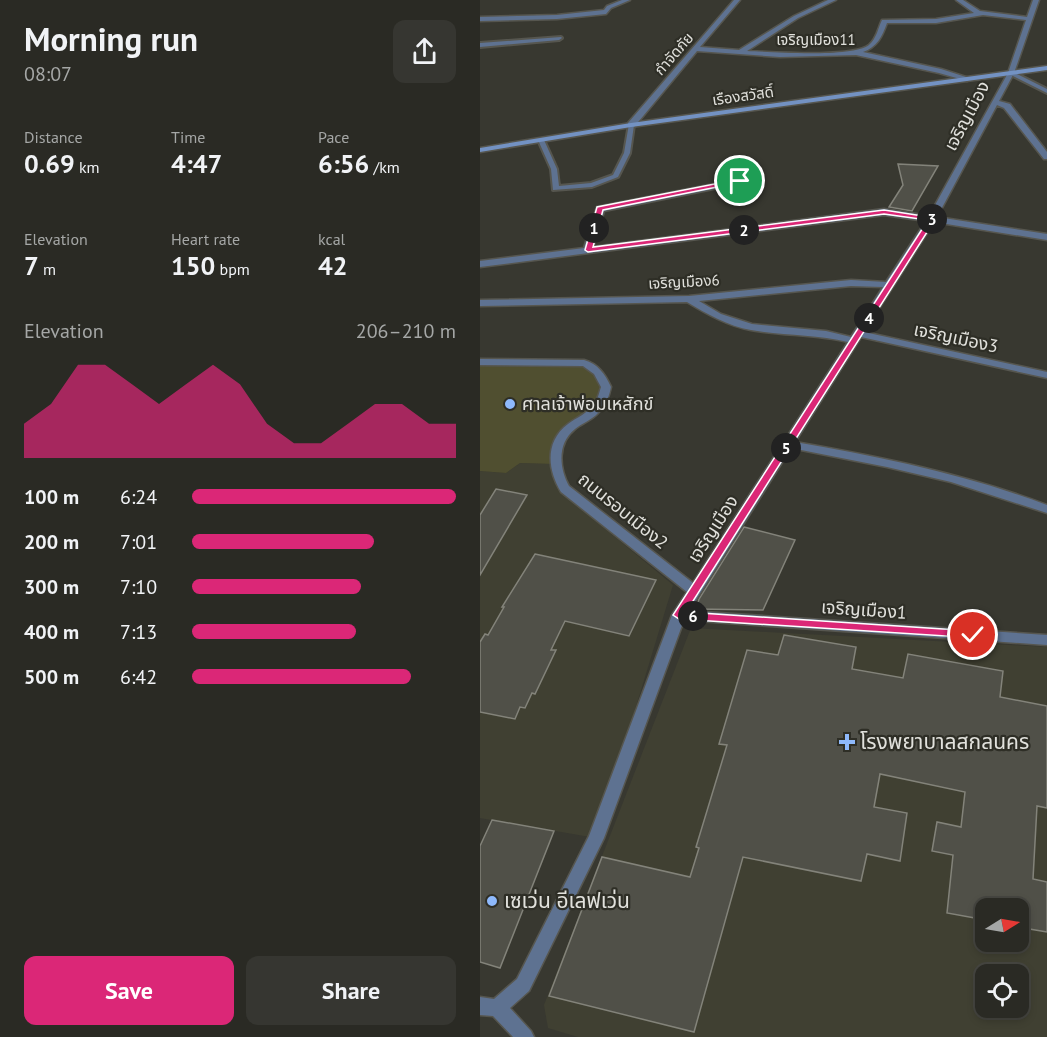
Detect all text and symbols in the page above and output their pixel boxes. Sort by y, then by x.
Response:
text: Morning run [24,17,198,60]
button: share [393,20,456,83]
street label: กำจัดภัย [650,28,697,79]
street label: เจริญเมือง11 [776,30,856,49]
text: 08:07 [24,61,72,87]
street label: เจริญเมือง [939,77,995,155]
street label: เรืองสวัสดิ์ [711,82,775,109]
text: Distance [24,127,83,147]
text: Time [171,127,205,147]
text: Pace [318,127,349,147]
text: 0.69 [24,147,75,180]
text: 4:47 [171,147,222,180]
text: 6:56 [318,147,369,180]
pin [714,155,765,206]
text: km [75,157,100,177]
text: /km [369,157,400,177]
icon: arrive [723,164,756,197]
pin: 3 [917,204,947,234]
text: 3 [927,209,937,229]
pin: 1 [579,213,609,243]
pin: 2 [729,215,759,245]
text: 1 [589,218,599,238]
text: 2 [739,220,749,240]
text: Elevation [24,229,88,249]
text: Heart rate [171,229,240,249]
text: kcal [318,229,345,249]
text: 7 [24,249,39,282]
text: 150 [171,249,215,282]
text: 42 [318,249,347,282]
text: m [39,259,56,279]
text: bpm [215,259,250,279]
street label: เจริญเมือง6 [648,270,720,293]
pin: 4 [854,303,884,333]
text: 4 [864,308,874,328]
street label: เจริญเมือง3 [912,317,1000,358]
text: Elevation [24,318,104,344]
text: 206–210 m [356,318,456,344]
place label: ศาลเจ้าพ่อมเหสักข์ [522,392,653,415]
marker: ศาลเจ้าพ่อมเหสักข์ [503,397,517,411]
pin: 5 [771,433,801,463]
text: 5 [781,438,791,458]
street label: ถนนรอบเมือง2 [574,467,673,554]
text: 100 m [24,484,79,510]
text: 6:24 [120,484,157,510]
street label: เจริญเมือง [682,491,743,567]
text: 200 m [24,529,79,555]
text: 7:01 [120,529,157,555]
text: 300 m [24,574,79,600]
text: 7:10 [120,574,157,600]
street label: เจริญเมือง1 [820,595,908,624]
pin: 6 [678,601,708,631]
text: 6 [688,606,698,626]
pin [947,609,998,660]
icon: check [956,618,989,651]
text: 400 m [24,619,79,645]
text: 7:13 [120,619,157,645]
text: 500 m [24,664,79,690]
text: 6:42 [120,664,157,690]
place label: โรงพยาบาลสกลนคร [860,728,1029,755]
marker: โรงพยาบาลสกลนคร [838,733,856,751]
place label: เซเว่น อีเลฟเว่น [504,887,630,914]
marker: เซเว่น อีเลฟเว่น [485,894,499,908]
north arrow [975,898,1029,952]
map controls [975,898,1029,1018]
button: Save [24,956,234,1025]
button: Share [246,956,456,1025]
button: locate [975,964,1029,1018]

